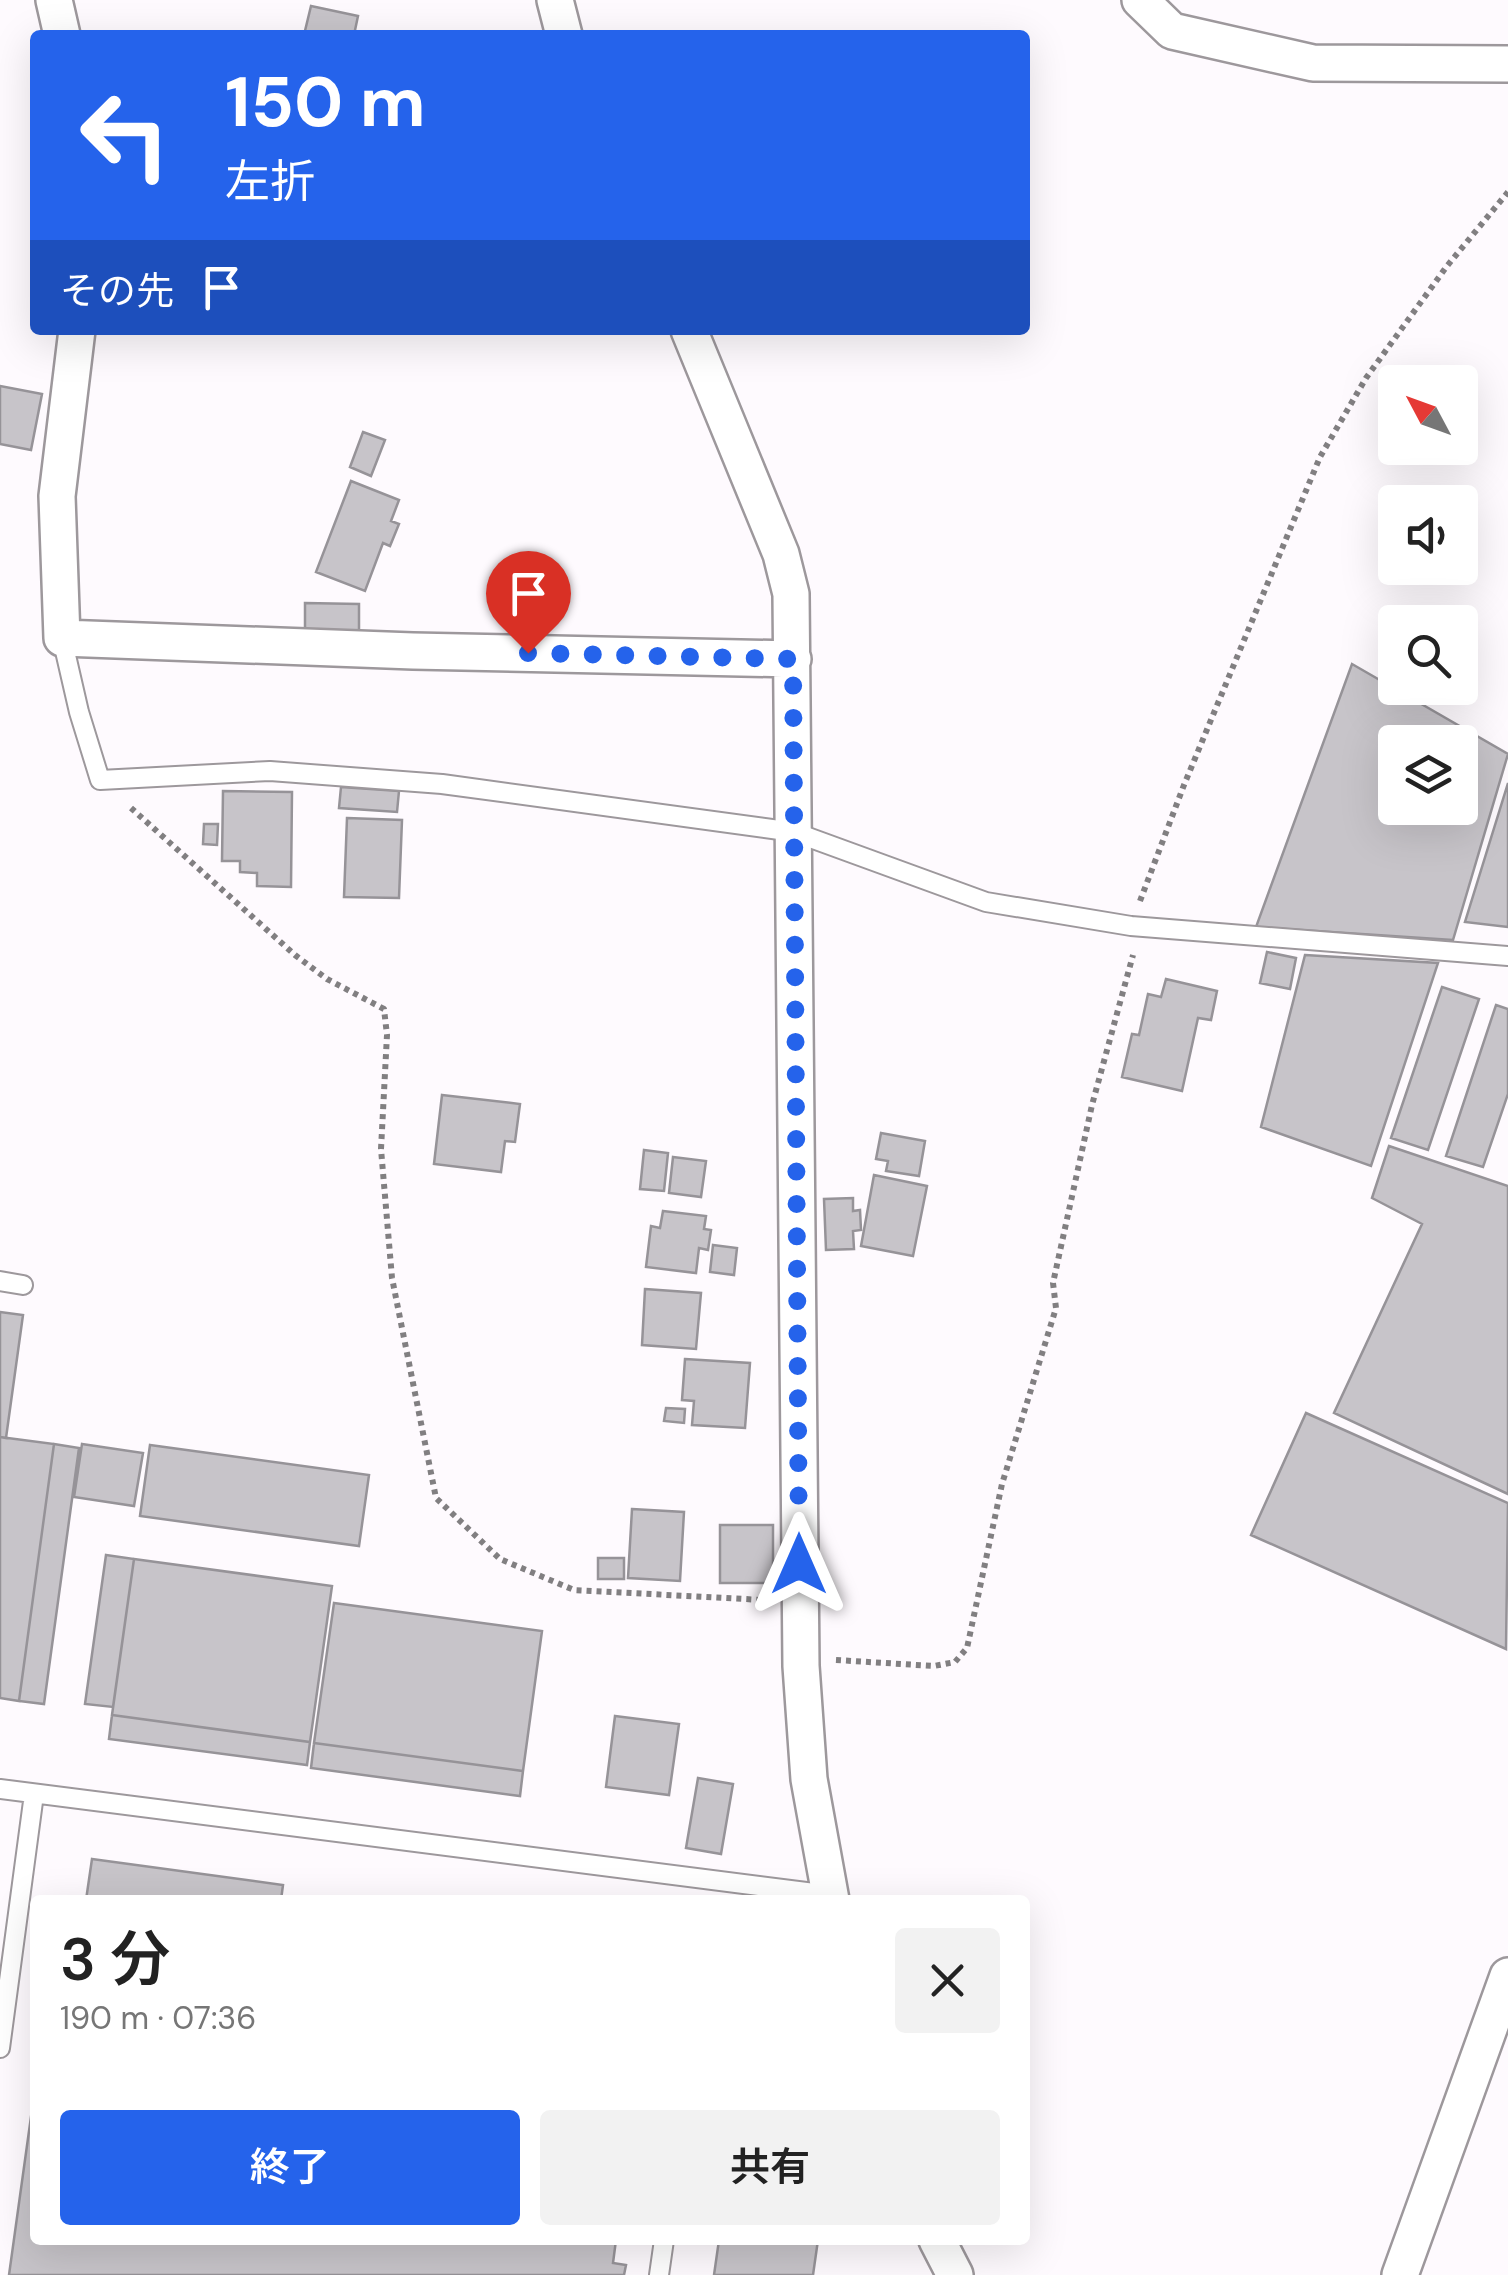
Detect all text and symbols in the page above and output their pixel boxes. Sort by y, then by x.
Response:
text: 150 m [225,57,426,148]
icon: left [60,70,190,200]
text: 左折 [225,152,315,211]
icon: arrive [194,260,249,315]
text: その先 [60,266,174,316]
north arrow [1378,365,1478,465]
map controls [1378,365,1478,825]
button: sound [1378,485,1478,585]
pin [486,551,571,654]
icon: arrive [501,566,556,621]
button: search [1378,605,1478,705]
button: layers [1378,725,1478,825]
position arrow [747,1512,851,1616]
text: 3 分 [60,1920,171,1999]
button: close [895,1928,1000,2033]
text: 190 m · 07:36 [60,1997,256,2039]
button: 終了 [60,2110,520,2225]
button: 共有 [540,2110,1000,2225]

